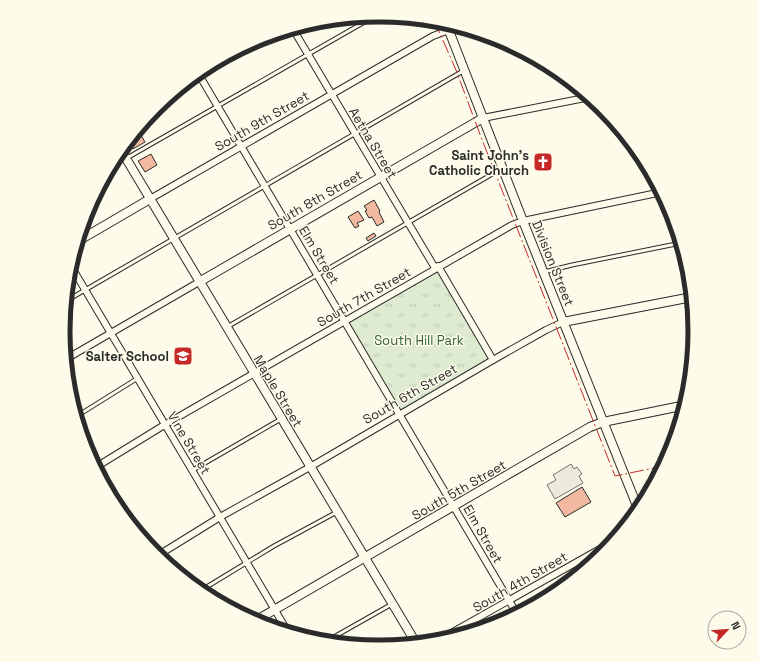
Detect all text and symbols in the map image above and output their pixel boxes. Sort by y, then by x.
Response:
street label: South 9th Street [212,87,312,155]
street label: Aetna Street [345,104,401,182]
place label: Saint John's Catholic Church [429,147,529,179]
church icon: Saint John's Catholic Church [532,151,554,173]
street label: South 8th Street [265,166,365,234]
street label: Division Street [528,218,578,308]
street label: Elm Street [295,223,343,287]
street label: South 7th Street [314,263,414,331]
park label: South Hill Park [374,332,464,349]
school or university icon: Salter School [172,345,194,367]
place label: Salter School [86,348,169,365]
street label: Maple Street [250,352,306,430]
street label: South 6th Street [360,360,460,428]
street label: Vine Street [164,409,214,477]
street label: South 5th Street [409,456,509,524]
street label: Elm Street [459,502,507,566]
street label: South 4th Street [470,548,570,616]
north arrow [707,610,747,650]
text: N [728,619,744,632]

